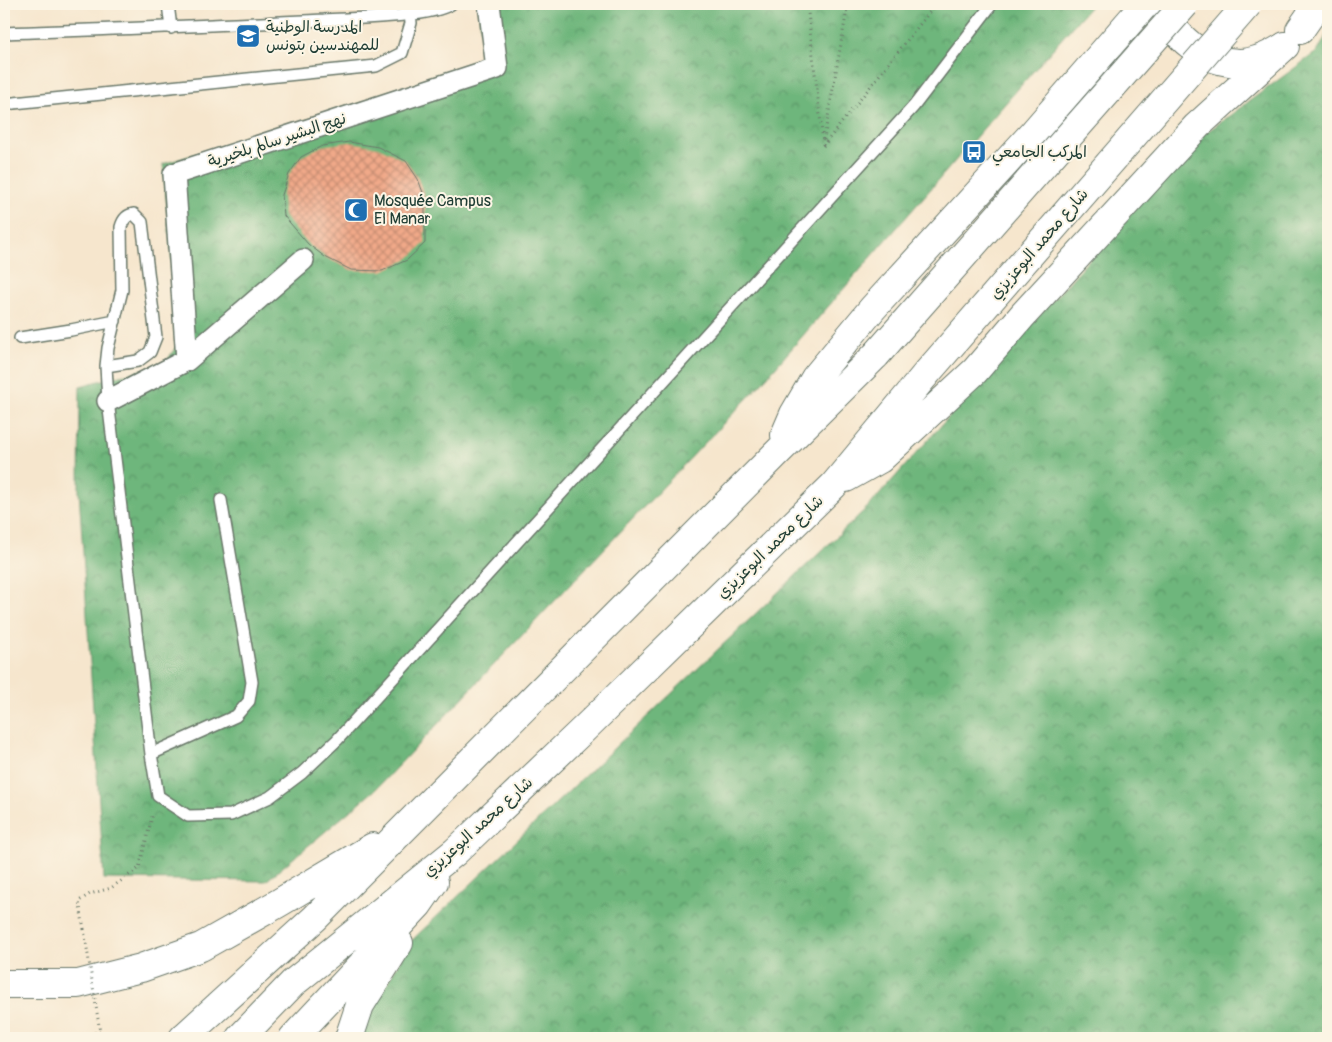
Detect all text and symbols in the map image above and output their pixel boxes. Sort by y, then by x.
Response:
place label: المدرسة الوطنية للمهندسين بتونس [266,17,379,55]
school or university icon: المدرسة الوطنية للمهندسين بتونس [235,23,261,49]
street label: نهج البشير سالم بلخيرية [205,108,349,174]
bus stop icon: المركب الجامعي [961,139,987,165]
place label: المركب الجامعي [992,142,1087,166]
street label: شارع محمد البوعزيزي [985,184,1093,304]
place label: Mosquée Campus El Manar [374,191,491,229]
mosque icon: Mosquée Campus El Manar [343,197,369,223]
street label: شارع محمد البوعزيزي [712,491,828,604]
street label: شارع محمد البوعزيزي [419,773,538,882]

